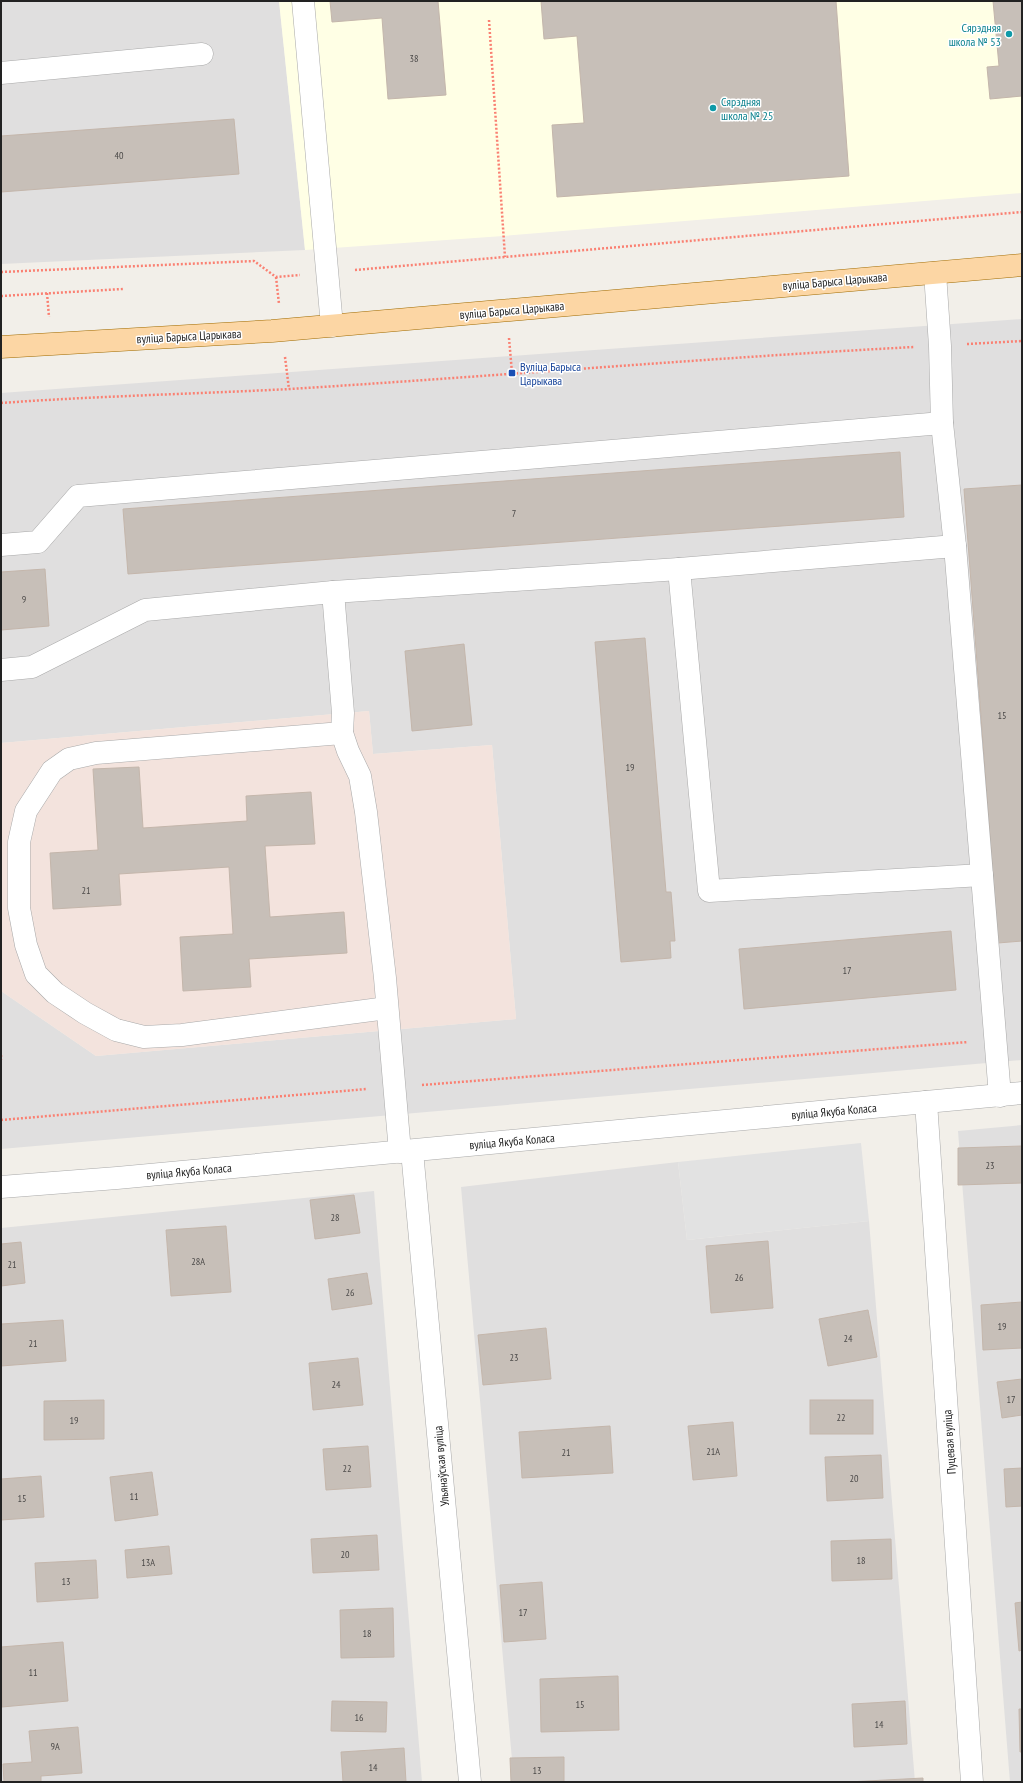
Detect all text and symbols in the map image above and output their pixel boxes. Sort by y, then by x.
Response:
place label: Сярэдняя школа № 53 [949,20,1001,49]
marker: Сярэдняя школа № 53 [1004,29,1014,39]
house number: 38 [410,52,419,65]
place label: Сярэдняя школа № 25 [721,94,773,123]
marker: Сярэдняя школа № 25 [708,103,718,113]
house number: 40 [115,149,124,162]
street label: вуліца Барыса Царыкава [782,269,888,293]
street label: вуліца Барыса Царыкава [459,298,565,322]
street label: вуліца Барыса Царыкава [136,326,242,346]
place label: Вуліца Барыса Царыкава [520,359,581,388]
marker: Вуліца Барыса Царыкава [507,368,517,378]
house number: 7 [512,507,516,520]
house number: 9 [22,593,26,606]
house number: 15 [998,709,1007,722]
house number: 19 [626,761,635,774]
house number: 21 [82,884,91,897]
house number: 17 [843,964,852,977]
street label: вуліца Якуба Коласа [791,1100,878,1122]
street label: вуліца Якуба Коласа [469,1130,556,1152]
house number: 23 [986,1159,995,1172]
street label: вуліца Якуба Коласа [146,1160,233,1182]
house number: 28 [331,1211,340,1224]
house number: 28А [191,1255,205,1268]
house number: 21 [8,1258,17,1271]
house number: 26 [735,1271,744,1284]
house number: 26 [346,1286,355,1299]
house number: 19 [998,1320,1007,1333]
house number: 24 [844,1332,853,1345]
house number: 21 [29,1337,38,1350]
house number: 23 [510,1351,519,1364]
house number: 24 [332,1378,341,1391]
house number: 17 [1007,1393,1016,1406]
street label: Пуцевая вуліца [939,1409,959,1475]
house number: 22 [837,1411,846,1424]
house number: 19 [70,1414,79,1427]
street label: Ульянаўская вуліца [430,1425,452,1507]
house number: 21А [706,1445,720,1458]
house number: 21 [562,1446,571,1459]
house number: 22 [343,1462,352,1475]
house number: 20 [850,1472,859,1485]
house number: 11 [130,1490,139,1503]
house number: 15 [18,1492,27,1505]
house number: 20 [341,1548,350,1561]
house number: 18 [857,1554,866,1567]
house number: 13А [141,1556,155,1569]
house number: 13 [62,1575,71,1588]
house number: 17 [519,1606,528,1619]
house number: 18 [363,1627,372,1640]
house number: 11 [29,1666,38,1679]
house number: 15 [576,1698,585,1711]
house number: 16 [355,1711,364,1724]
house number: 14 [875,1718,884,1731]
house number: 9А [50,1740,60,1753]
house number: 14 [369,1761,378,1774]
house number: 13 [533,1764,542,1777]

